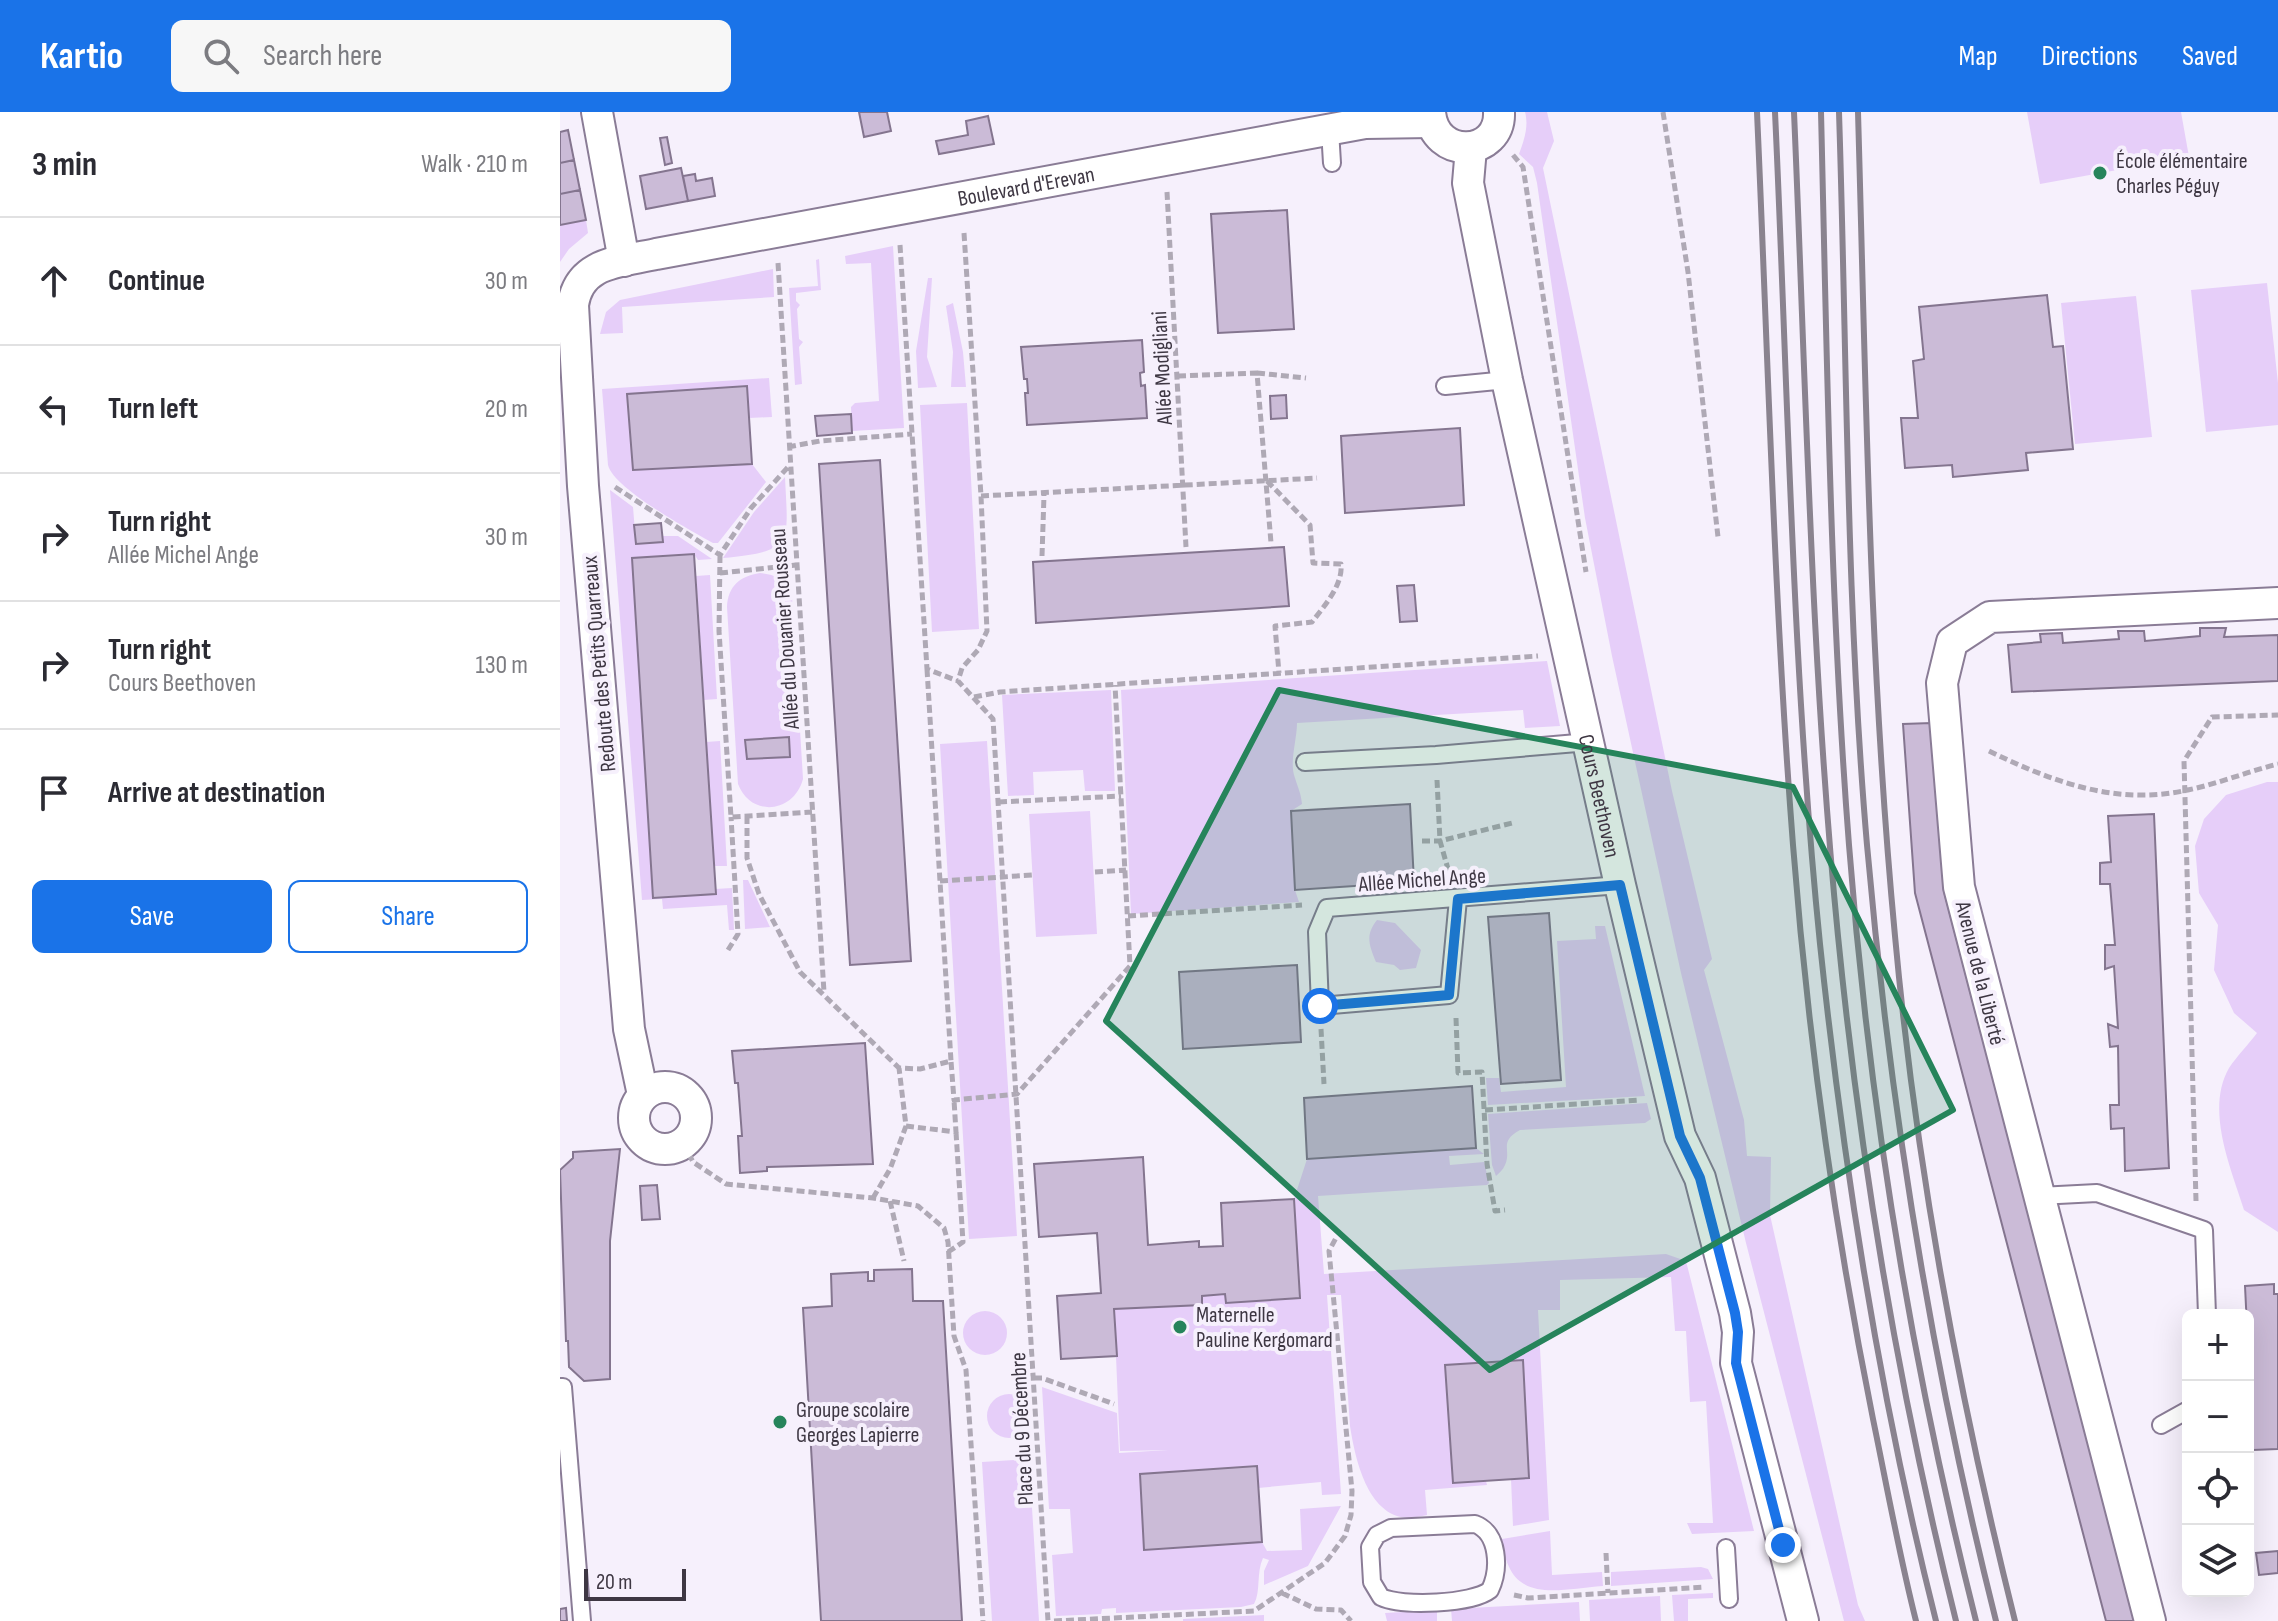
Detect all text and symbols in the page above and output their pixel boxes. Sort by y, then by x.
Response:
search box [171,20,731,92]
text: Kartio [40,34,123,79]
icon: search [199,34,243,78]
text: Search here [263,38,382,74]
text: Map [1959,40,1998,73]
text: Directions [2042,40,2138,73]
text: Saved [2182,40,2238,73]
text: 3 min [32,144,97,185]
place label: École élémentaire Charles Péguy [2116,148,2248,200]
text: Walk · 210 m [421,149,528,180]
street label: Boulevard d'Erevan [956,161,1097,213]
marker: École élémentaire Charles Péguy [2091,164,2109,182]
icon: ahead [32,259,76,303]
text: Continue [108,263,205,299]
text: 30 m [485,266,528,297]
street label: Allée Modigliani [1146,310,1179,427]
icon: left [32,387,76,431]
text: Turn left [108,391,198,427]
text: 20 m [485,394,528,425]
text: Turn right [108,504,211,540]
icon: right [32,515,76,559]
text: 30 m [485,522,528,553]
street label: Allée du Douanier Rousseau [765,528,806,731]
text: Allée Michel Ange [108,540,259,571]
street label: Redoute des Petits Quarreaux [577,554,622,773]
text: Turn right [108,632,211,668]
icon: right [32,643,76,687]
text: 130 m [476,650,528,681]
text: Cours Beethoven [108,668,256,699]
street label: Cours Beethoven [1572,732,1625,860]
icon: arrive [32,771,76,815]
text: Arrive at destination [108,775,325,811]
street label: Allée Michel Ange [1356,863,1487,898]
button: Save [32,880,272,953]
button: Share [288,880,528,953]
street label: Avenue de la Liberté [1948,898,2010,1048]
route start [1302,988,1338,1024]
place label: Maternelle Pauline Kergomard [1196,1302,1333,1354]
map controls [2182,1309,2254,1597]
button: + [2182,1309,2254,1381]
marker: Maternelle Pauline Kergomard [1171,1318,1189,1336]
street label: Place du 9 Décembre [1005,1352,1040,1506]
button: − [2182,1381,2254,1453]
place label: Groupe scolaire Georges Lapierre [796,1397,919,1449]
marker: Groupe scolaire Georges Lapierre [771,1413,789,1431]
button: locate [2182,1453,2254,1525]
button: layers [2182,1525,2254,1597]
route end [1765,1527,1801,1563]
scale bar [584,1565,686,1601]
text: 20 m [596,1569,633,1596]

